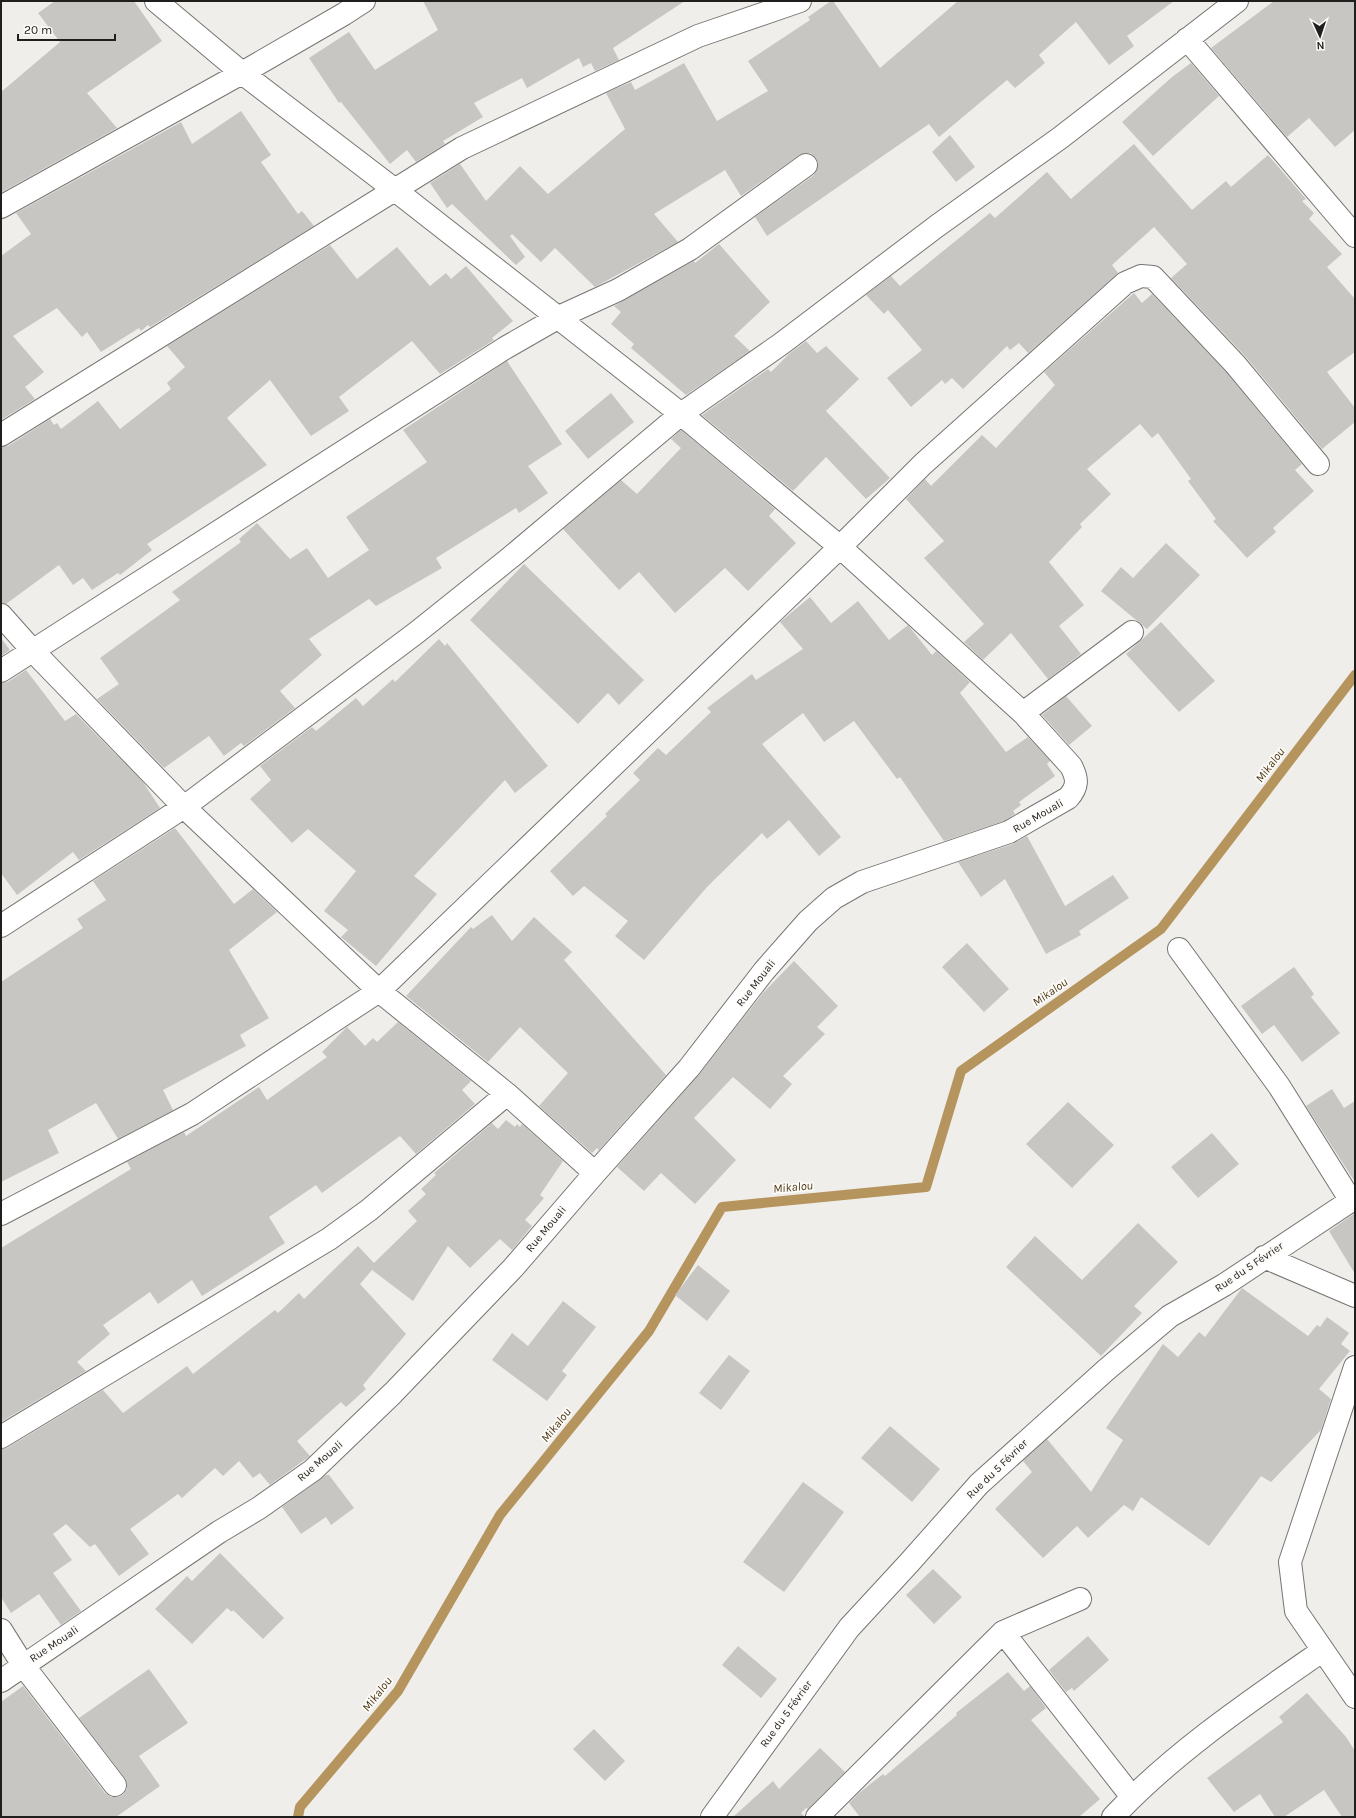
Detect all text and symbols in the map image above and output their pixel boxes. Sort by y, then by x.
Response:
scale bar [18,16,115,42]
north arrow [1300,16,1340,56]
text: 20 m [24,23,52,37]
text: N [1316,39,1325,52]
water label: Mikalou [1252,745,1288,785]
street label: Rue Mouali [1010,796,1066,836]
street label: Rue Mouali [734,957,778,1009]
water label: Mikalou [1030,975,1070,1009]
water label: Mikalou [772,1178,814,1196]
street label: Rue Mouali [523,1203,569,1255]
street label: Rue du 5 Février [1212,1239,1286,1295]
water label: Mikalou [538,1405,574,1445]
street label: Rue du 5 Février [964,1437,1030,1501]
street label: Rue Mouali [295,1438,345,1484]
street label: Rue Mouali [27,1623,81,1665]
water label: Mikalou [359,1674,395,1714]
street label: Rue du 5 Février [757,1678,815,1750]

